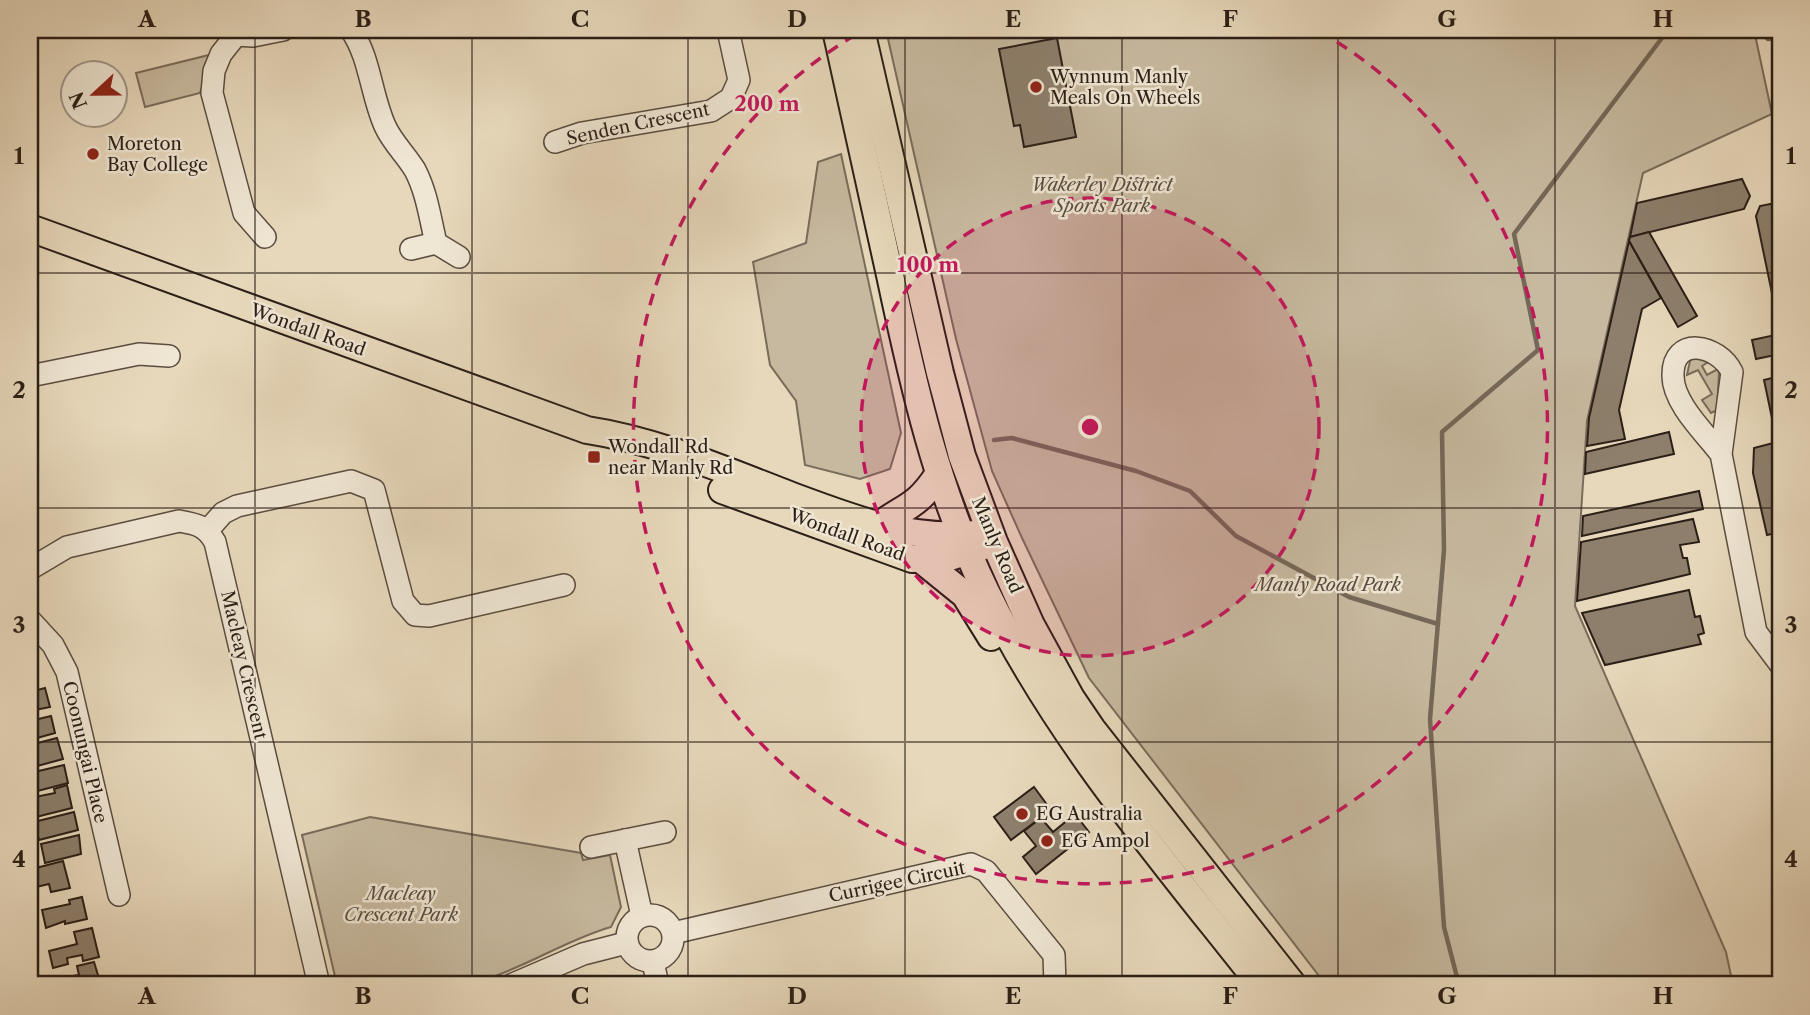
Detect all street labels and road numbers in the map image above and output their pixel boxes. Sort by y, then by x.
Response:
street label: Senden Crescent [565,98,712,150]
street label: Wondall Road [246,299,369,361]
street label: Manly Road [967,493,1027,597]
street label: Wondall Road [785,504,908,566]
street label: Macleay Crescent [216,588,272,742]
street label: Coonungai Place [58,679,112,825]
street label: Currigee Circuit [827,857,968,907]

